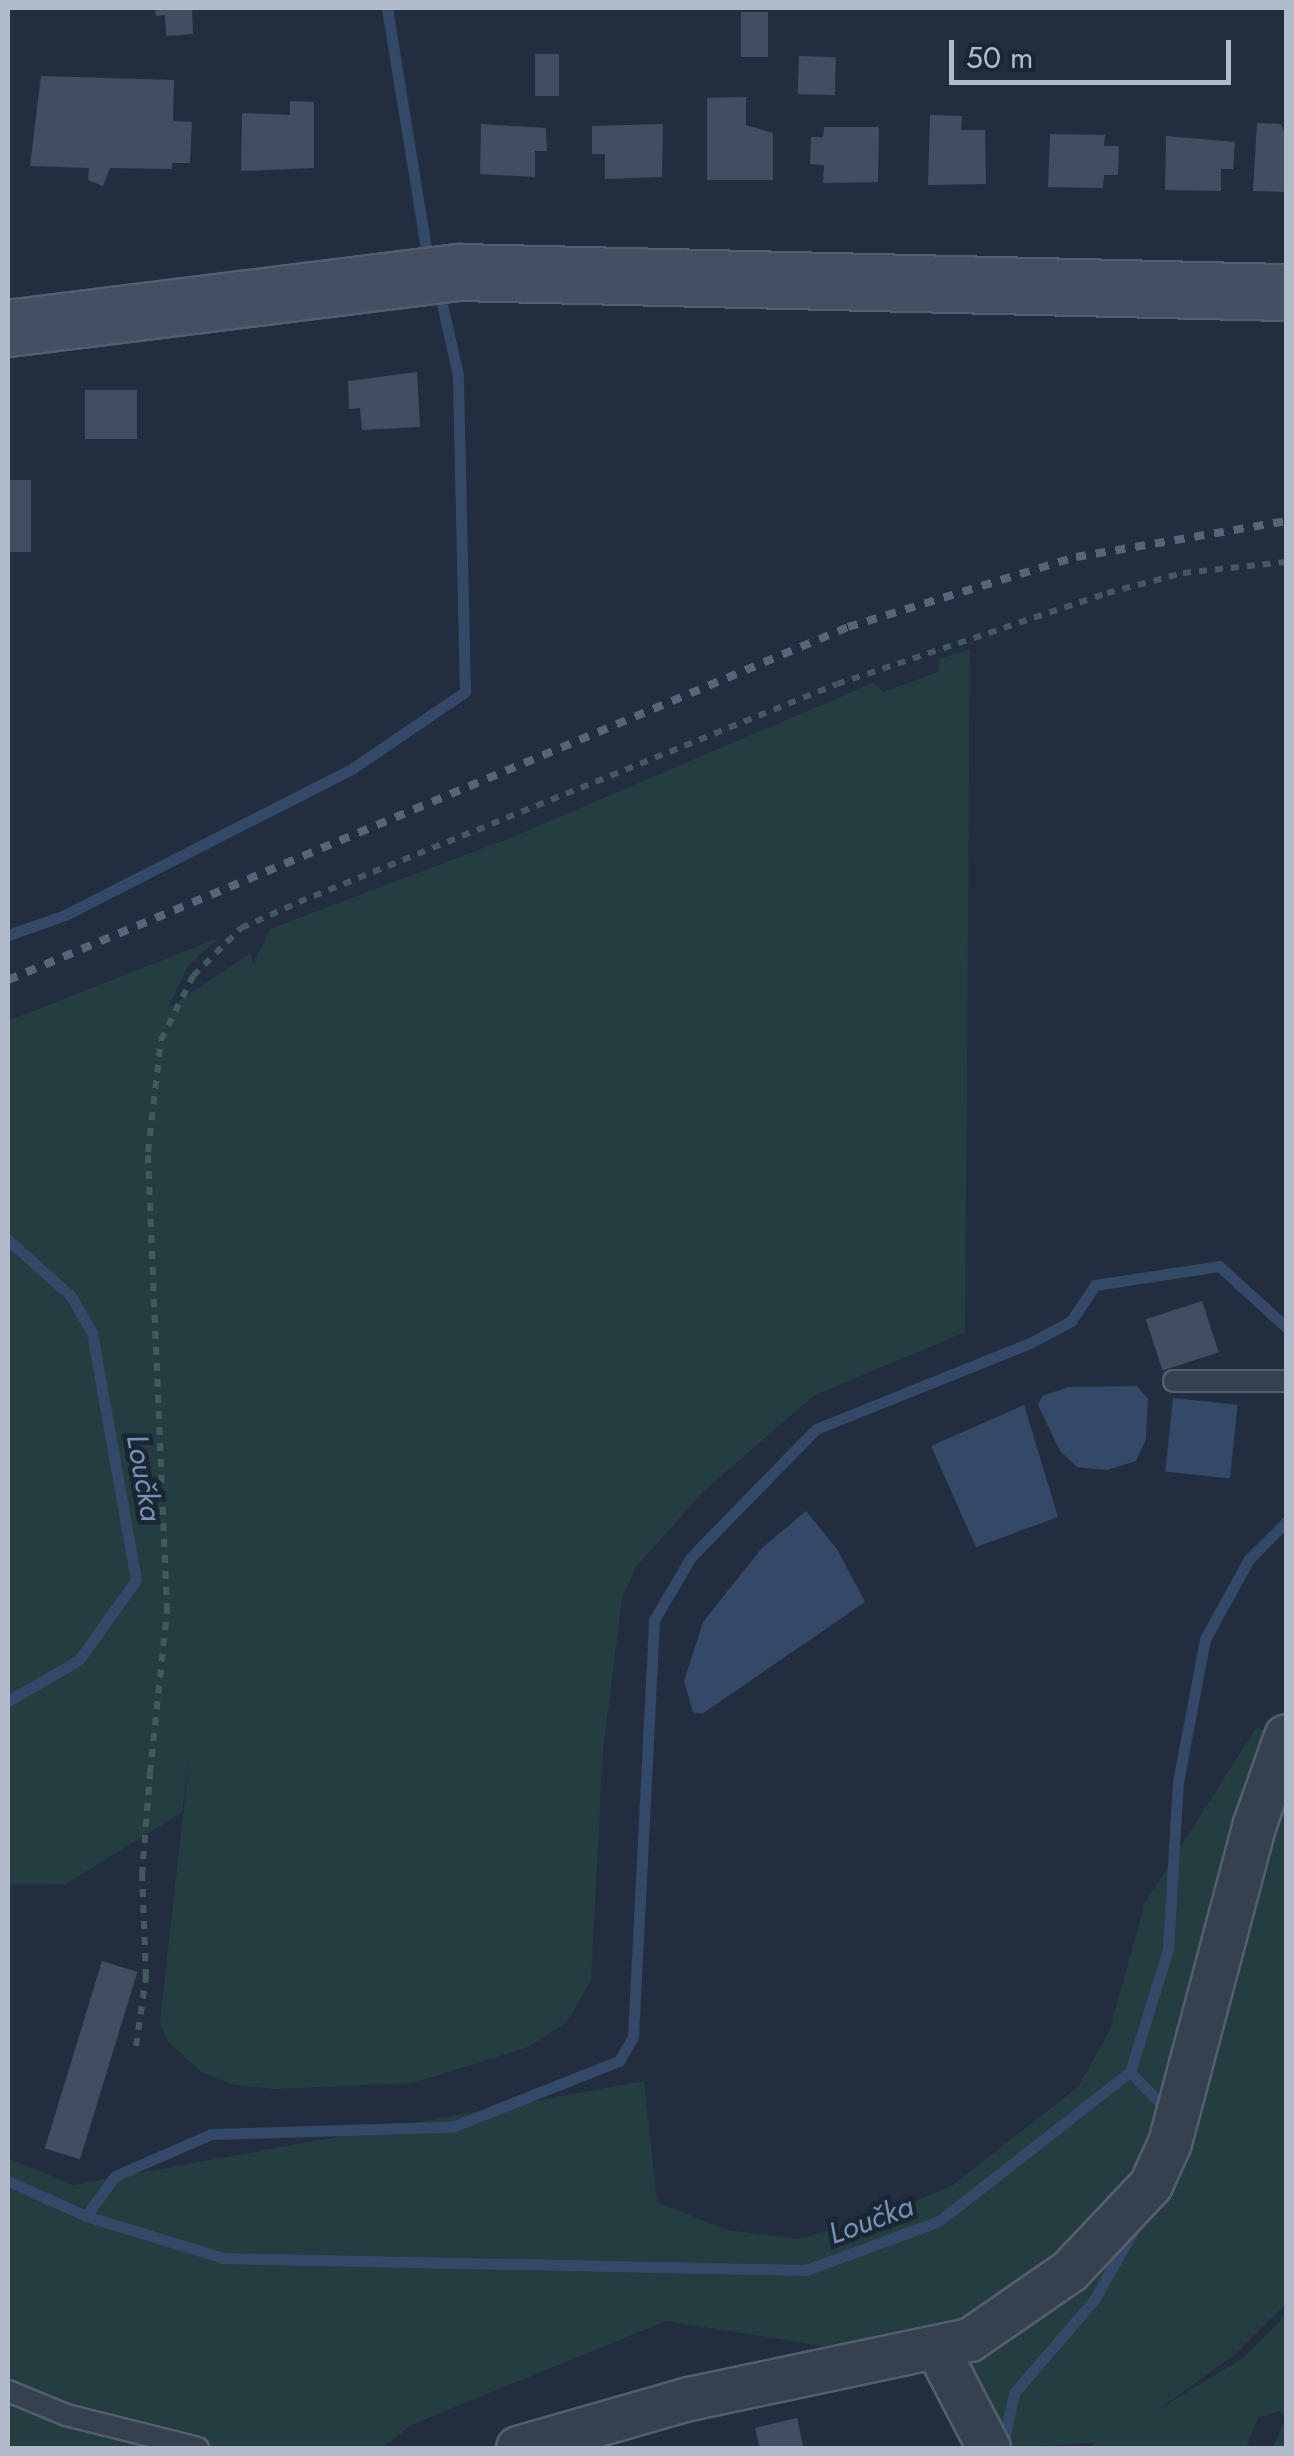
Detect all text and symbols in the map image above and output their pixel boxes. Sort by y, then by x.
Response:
scale bar [954,20,1236,82]
text: 50 m [966,36,1033,79]
water label: Loučka [119,1432,169,1524]
water label: Loučka [824,2188,918,2252]

